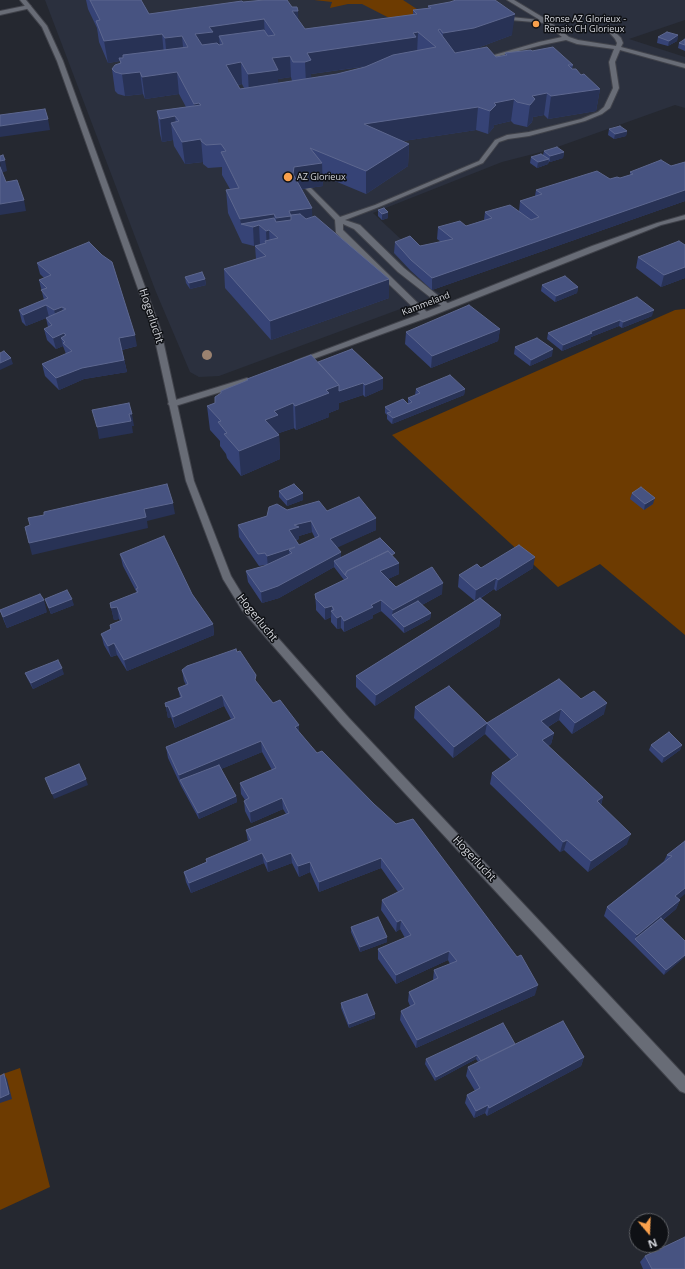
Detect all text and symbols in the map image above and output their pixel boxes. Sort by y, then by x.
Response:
place label: Ronse AZ Glorieux - Renaix CH Glorieux [544,14,626,35]
marker: Ronse AZ Glorieux - Renaix CH Glorieux [531,19,541,29]
marker: AZ Glorieux [282,171,294,183]
place label: AZ Glorieux [297,172,346,182]
street label: Hogerlucht [136,287,166,345]
street label: Kammeland [400,290,452,318]
street label: Hogerlucht [234,592,280,644]
street label: Hogerlucht [450,834,498,884]
north arrow [629,1213,669,1253]
text: N [646,1235,659,1252]

